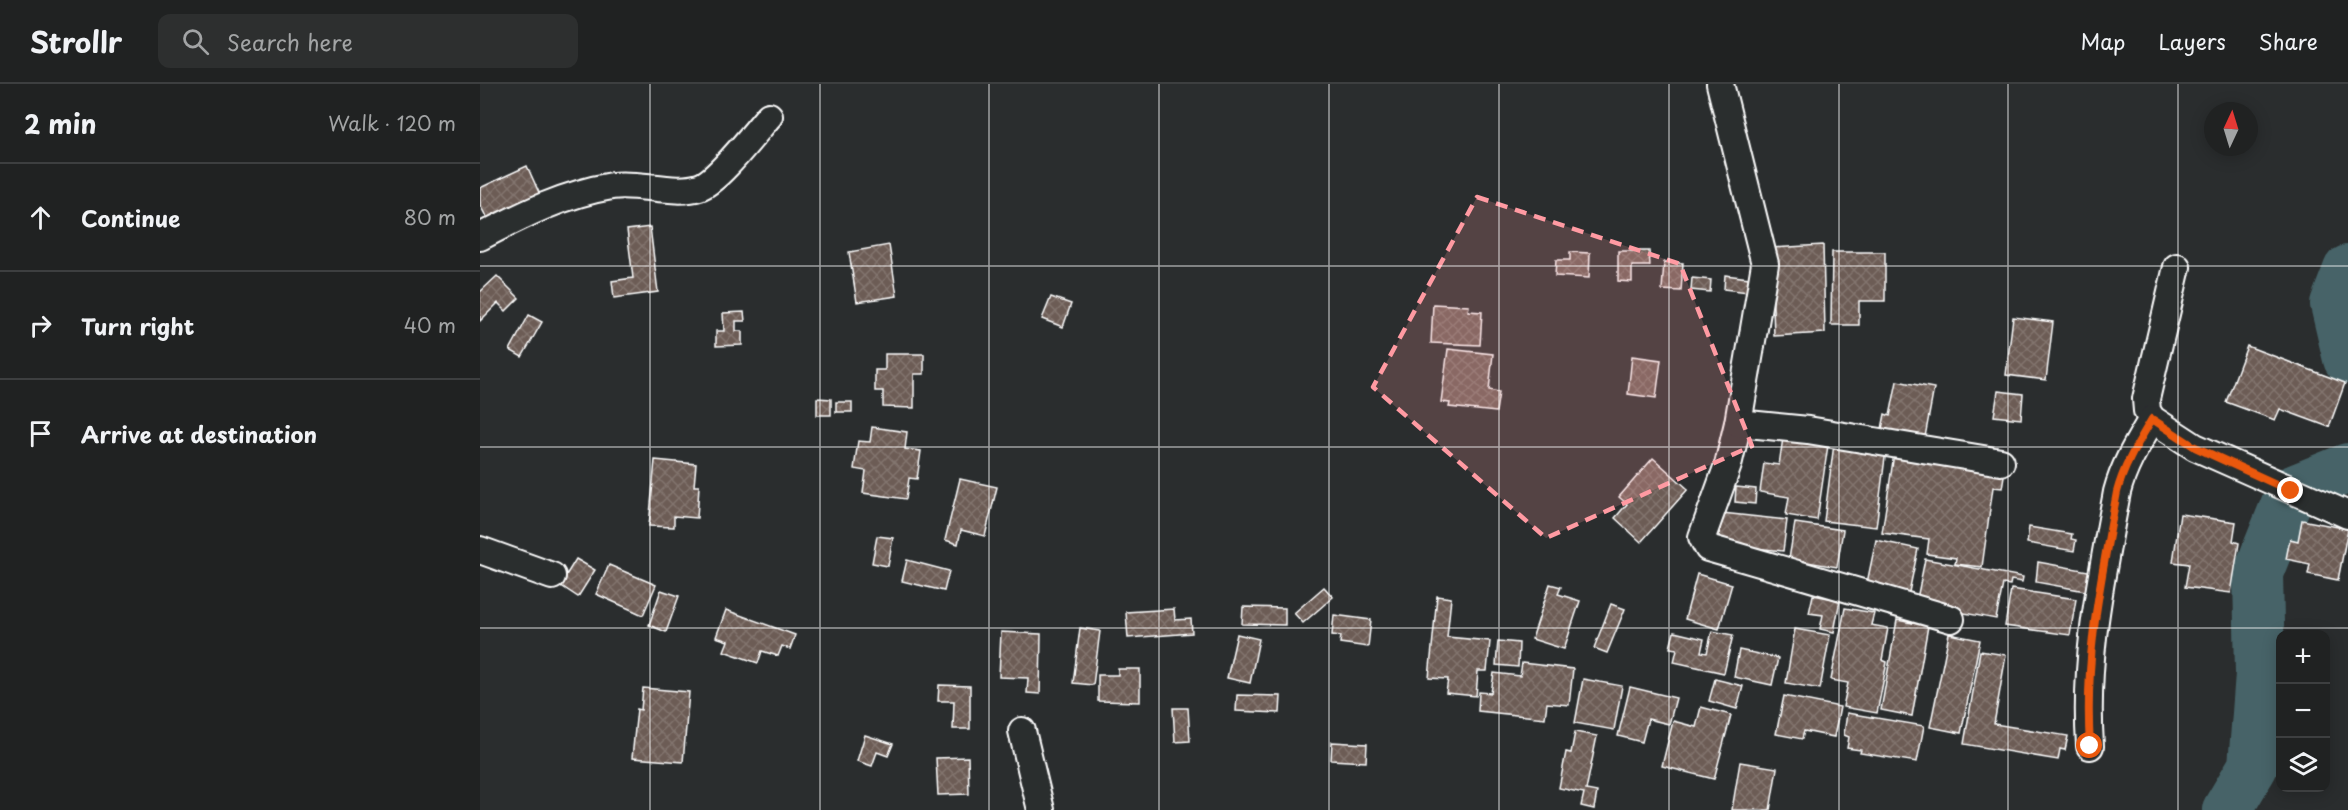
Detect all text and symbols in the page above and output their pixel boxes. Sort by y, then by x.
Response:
search box [158,14,578,68]
text: Strollr [30,20,122,63]
icon: search [179,25,212,58]
text: Search here [227,25,353,58]
text: Map [2081,25,2125,57]
text: Layers [2158,25,2226,57]
text: Share [2259,25,2318,57]
north arrow [2204,102,2258,156]
text: 2 min [24,104,97,143]
text: Walk · 120 m [328,108,456,138]
icon: ahead [24,201,57,234]
text: Continue [81,201,180,234]
text: 80 m [404,202,456,232]
icon: right [24,309,57,342]
text: Turn right [81,309,194,342]
text: 40 m [404,310,456,340]
icon: arrive [24,417,57,450]
text: Arrive at destination [81,417,317,450]
route end [2277,477,2303,503]
map controls [2276,630,2330,792]
button: + [2276,630,2330,684]
button: − [2276,684,2330,738]
route start [2076,732,2102,758]
button: layers [2276,738,2330,792]

